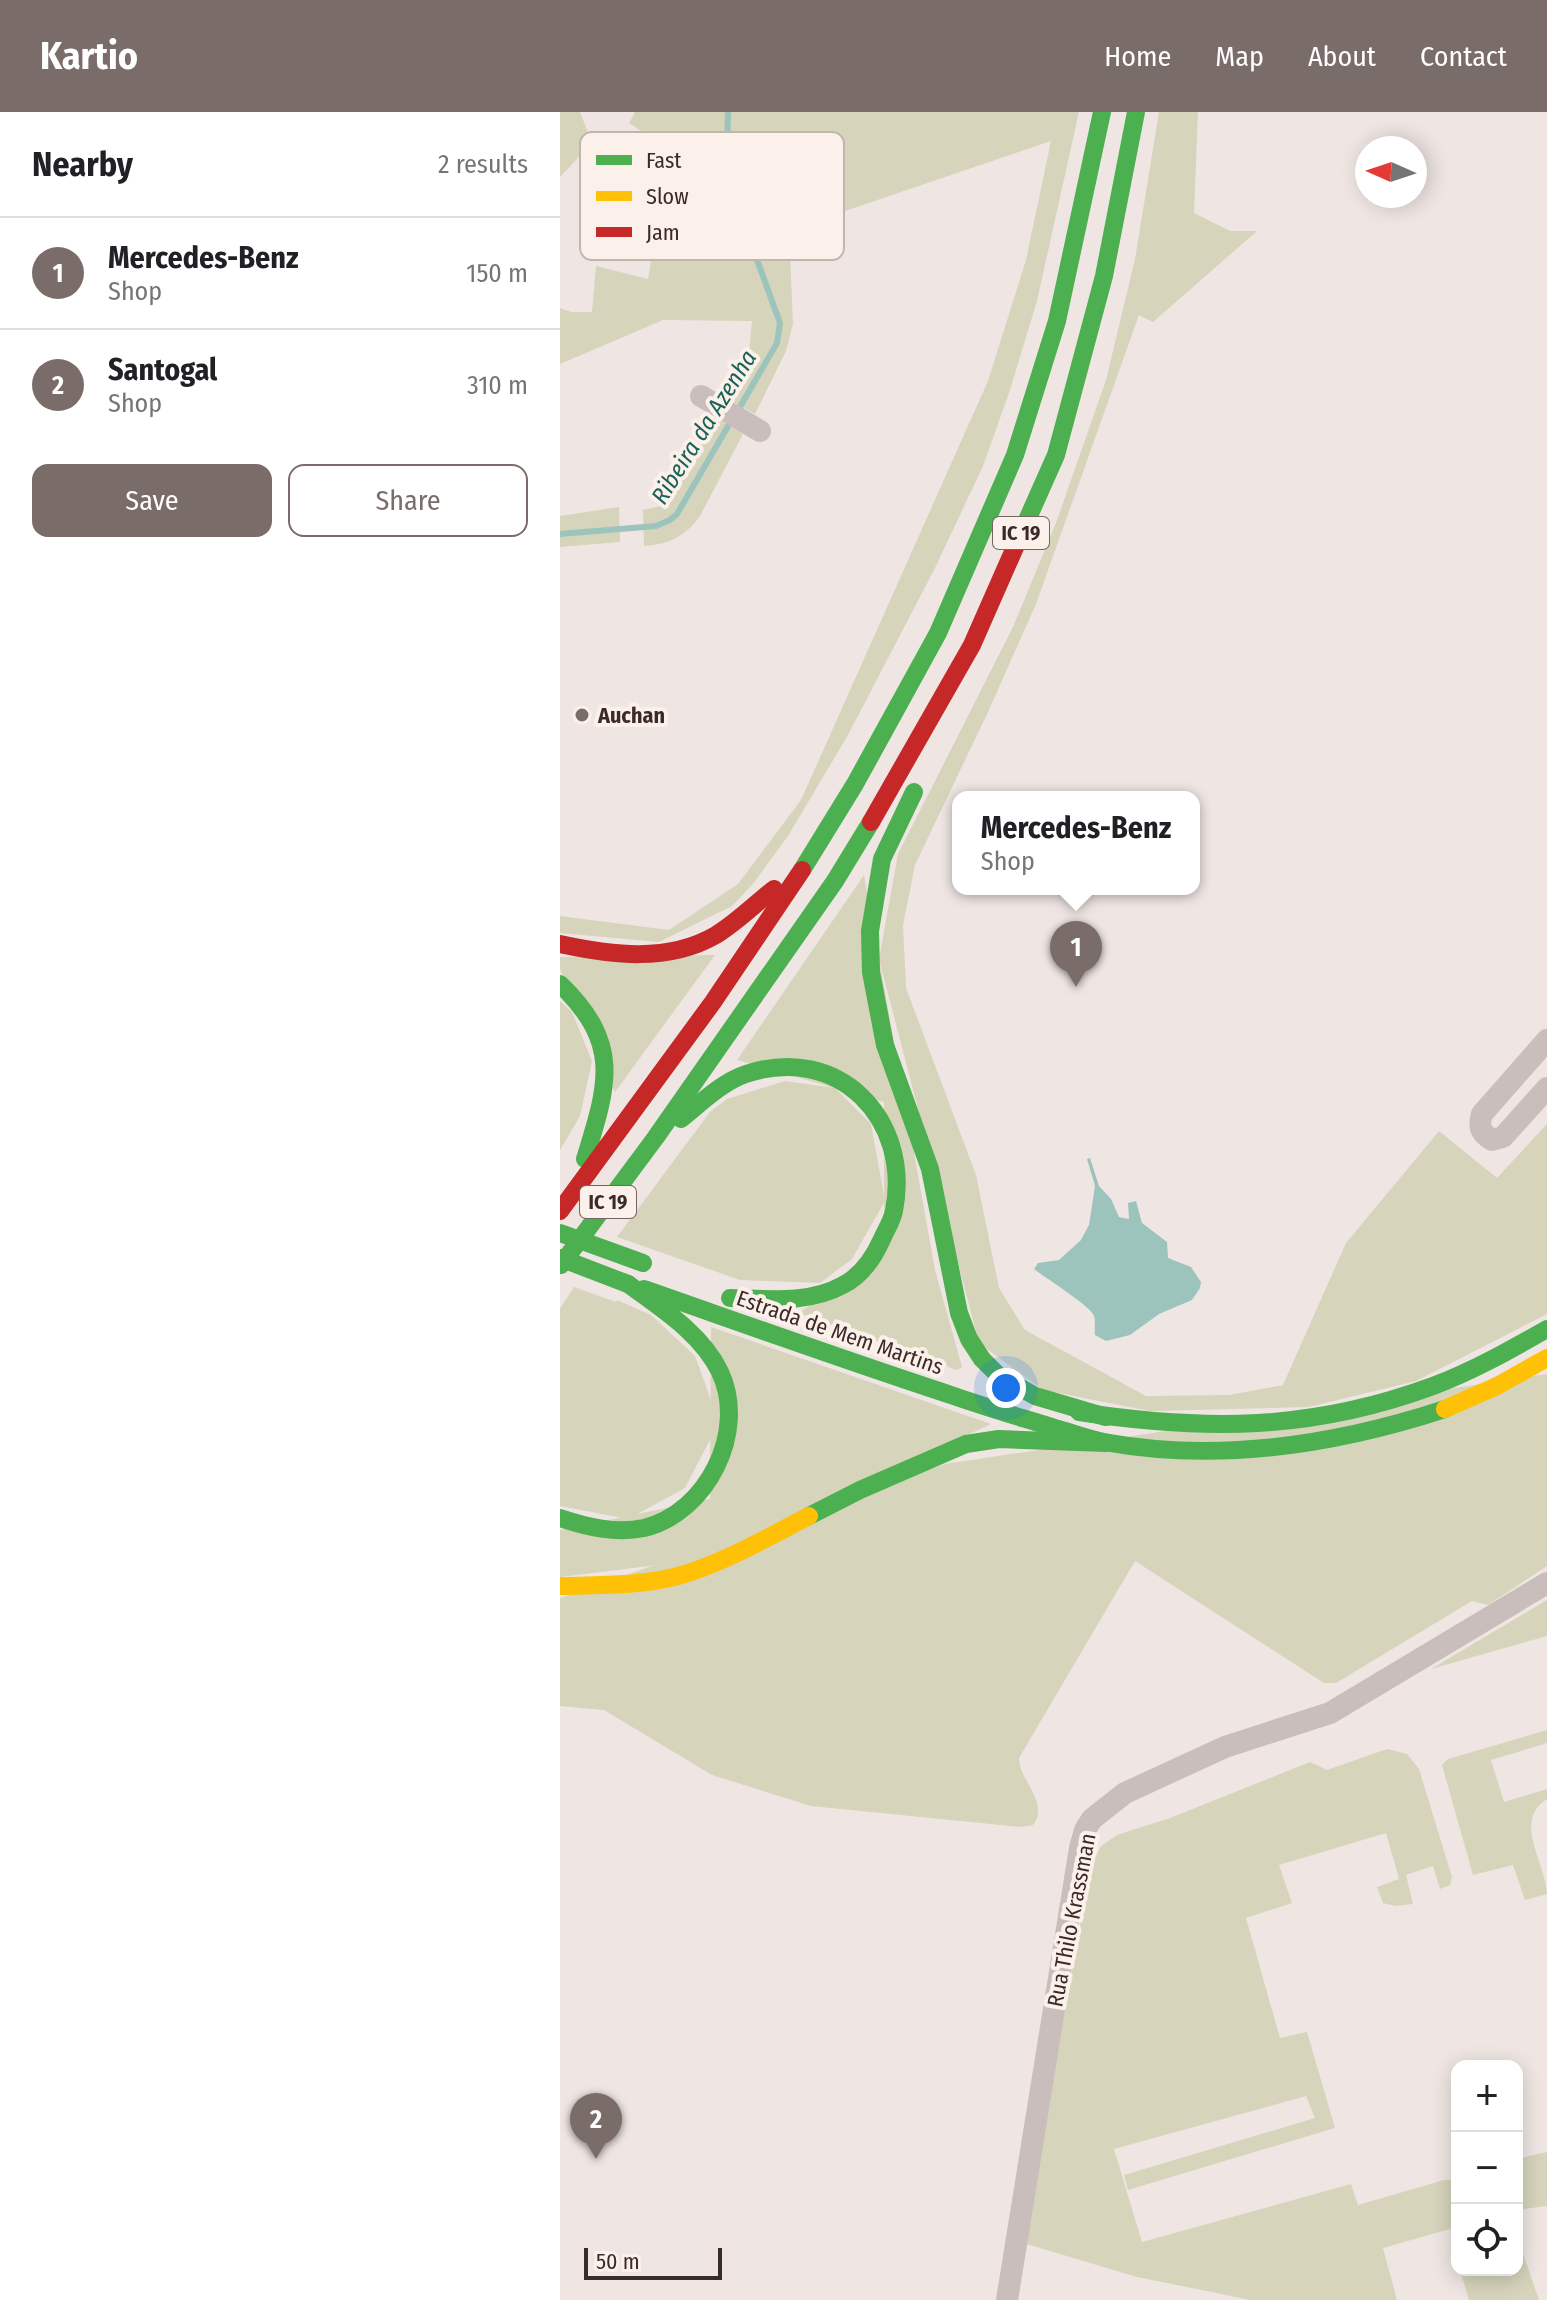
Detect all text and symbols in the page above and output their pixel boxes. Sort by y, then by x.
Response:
text: Kartio [40,33,138,79]
text: Home [1104,40,1171,73]
text: Map [1215,40,1264,73]
text: About [1308,40,1376,73]
text: Contact [1420,40,1507,73]
legend [580,132,844,260]
north arrow [1355,136,1427,208]
text: Nearby [32,144,133,185]
text: Fast [646,147,682,174]
text: 2 results [438,149,528,180]
text: Slow [646,183,689,210]
text: Jam [646,219,680,246]
text: Mercedes-Benz [108,240,299,276]
text: 1 [53,258,64,289]
text: 150 m [466,258,528,289]
text: Shop [108,276,162,307]
water label: Ribeira da Azenha [645,345,763,509]
text: Santogal [108,352,217,388]
text: 2 [52,370,64,401]
text: 310 m [467,370,528,401]
text: Shop [108,388,162,419]
button: Save [32,464,272,537]
button: Share [288,464,528,537]
road number: IC 19 [993,517,1049,549]
place label: Auchan [597,702,665,729]
marker: Auchan [573,706,591,724]
popup [952,791,1200,895]
text: Mercedes-Benz [981,810,1171,846]
text: Shop [981,846,1035,877]
pin: 1 [1050,921,1102,987]
road number: IC 19 [580,1186,636,1218]
street label: Estrada de Mem Martins [733,1284,947,1380]
your location [986,1368,1026,1408]
street label: Rua Thilo Krassman [1041,1831,1102,2009]
map controls [1451,2060,1523,2276]
button: + [1451,2060,1523,2132]
pin: 2 [570,2093,622,2159]
button: − [1451,2132,1523,2204]
button: locate [1451,2204,1523,2276]
scale bar [584,2244,722,2280]
text: 50 m [596,2248,640,2275]

